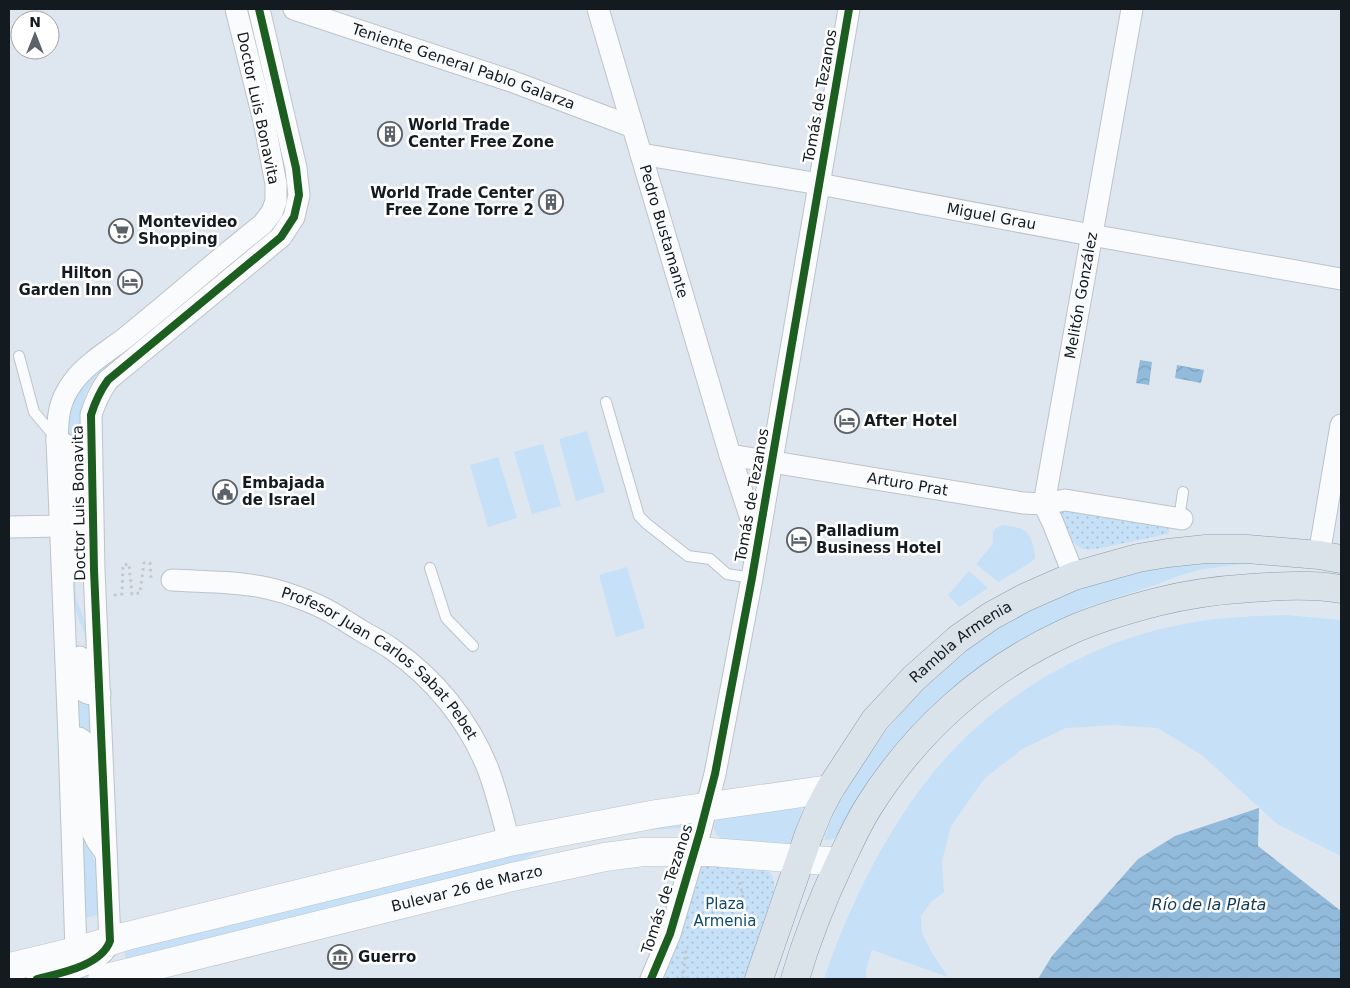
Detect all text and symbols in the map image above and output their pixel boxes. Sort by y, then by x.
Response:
north arrow [10,10,60,60]
text: N [29,14,41,30]
street label: Teniente General Pablo Galarza [349,20,578,113]
street label: Tomás de Tezanos [799,28,841,165]
street label: Doctor Luis Bonavita [233,30,283,186]
place label: World Trade Center Free Zone [408,116,554,151]
building icon: World Trade Center Free Zone [377,121,403,147]
street label: Pedro Bustamante [636,163,692,300]
place label: World Trade Center Free Zone Torre 2 [370,184,535,219]
building icon: World Trade Center Free Zone Torre 2 [538,189,564,215]
street label: Miguel Grau [945,199,1038,234]
place label: Montevideo Shopping [138,213,237,248]
supermarket icon: Montevideo Shopping [108,218,134,244]
street label: Melitón González [1061,230,1101,360]
place label: Hilton Garden Inn [18,264,112,299]
hotel icon: Hilton Garden Inn [117,269,143,295]
hotel icon: After Hotel [834,408,860,434]
place label: After Hotel [864,412,957,430]
street label: Doctor Luis Bonavita [69,425,89,581]
street label: Tomás de Tezanos [731,427,773,564]
street label: Arturo Prat [866,469,950,500]
place label: Embajada de Israel [242,474,325,509]
public building icon: Embajada de Israel [212,479,238,505]
place label: Palladium Business Hotel [816,522,941,557]
hotel icon: Palladium Business Hotel [786,527,812,553]
street label: Profesor Juan Carlos Sabat Pebet [279,583,481,743]
street label: Rambla Armenia [906,597,1015,687]
street label: Tomás de Tezanos [637,822,696,957]
street label: Bulevar 26 de Marzo [389,862,544,916]
park label: Plaza Armenia [694,895,756,930]
water label: Río de la Plata [1152,895,1266,914]
museum icon: Guerro [327,944,353,970]
place label: Guerro [358,948,416,966]

